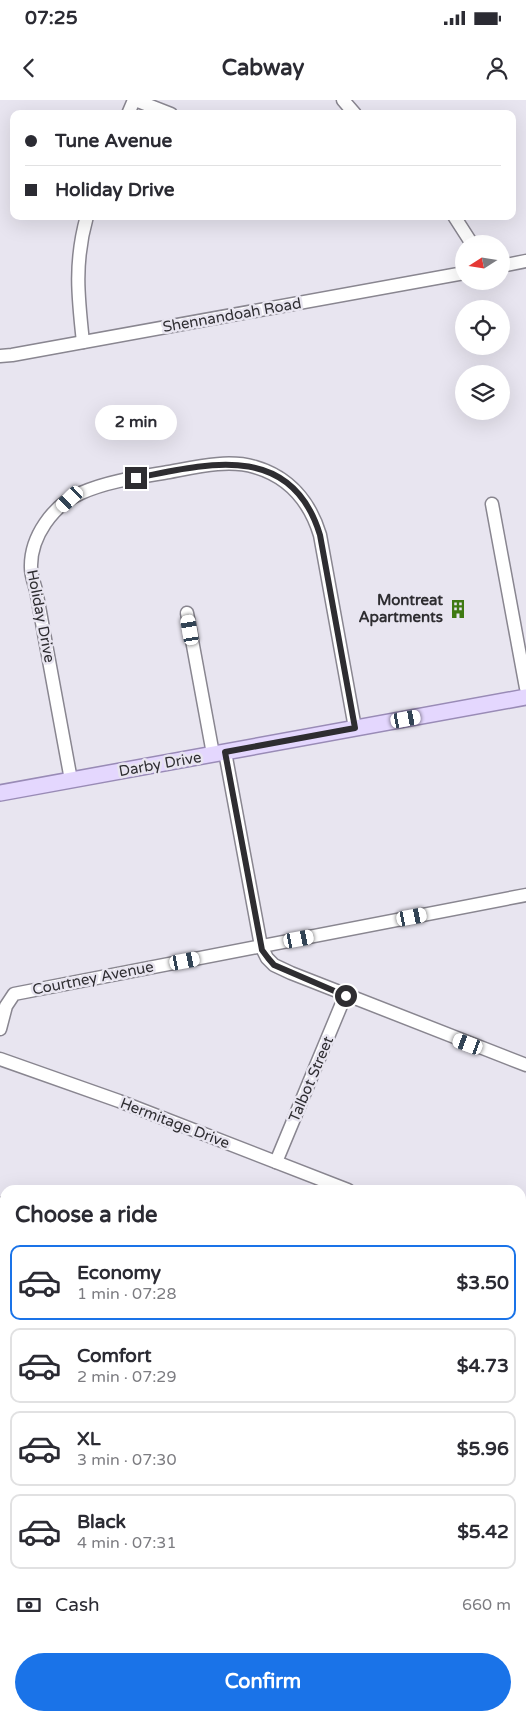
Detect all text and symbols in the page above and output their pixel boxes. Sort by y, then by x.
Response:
text: 07:25 [25,7,78,29]
icon: back [15,54,43,82]
icon: person [483,54,511,82]
text: Cabway [222,55,304,81]
text: Tune Avenue [55,130,172,152]
text: Holiday Drive [55,179,175,201]
north arrow [455,235,510,290]
map controls [455,235,510,420]
street label: Shennandoah Road [161,294,303,336]
button: locate [455,300,510,355]
button: layers [455,365,510,420]
callout: 2 min [95,406,177,440]
text: 2 min [115,412,157,432]
route end [125,467,147,489]
car [53,483,86,515]
street label: Holiday Drive [23,568,59,664]
place label: Montreat Apartments [358,591,443,627]
building icon: Montreat Apartments [447,598,469,620]
car [180,614,199,646]
car [389,709,422,729]
street label: Darby Drive [117,748,203,780]
car [395,907,428,927]
car [282,929,315,949]
car [168,951,201,971]
street label: Courtney Avenue [31,957,155,999]
route start [335,985,357,1007]
car [451,1032,484,1056]
street label: Talbot Street [285,1033,337,1124]
street label: Hermitage Drive [118,1094,232,1152]
text: Choose a ride [15,1202,158,1228]
icon: car [17,1260,62,1305]
text: Economy [77,1262,161,1284]
text: $3.50 [457,1272,509,1294]
text: 1 min · 07:28 [77,1284,176,1304]
icon: car [17,1343,62,1388]
text: Comfort [77,1345,151,1367]
text: $4.73 [457,1355,509,1377]
text: 2 min · 07:29 [77,1367,176,1387]
icon: car [17,1426,62,1471]
text: XL [77,1428,101,1450]
text: $5.96 [457,1438,509,1460]
text: 3 min · 07:30 [77,1450,176,1470]
icon: car [17,1509,62,1554]
text: Black [77,1511,126,1533]
text: $5.42 [457,1521,509,1543]
text: 4 min · 07:31 [77,1533,176,1553]
icon: cash [15,1591,43,1619]
text: Cash [55,1594,100,1616]
text: 660 m [462,1595,511,1615]
button: Confirm [15,1653,511,1711]

